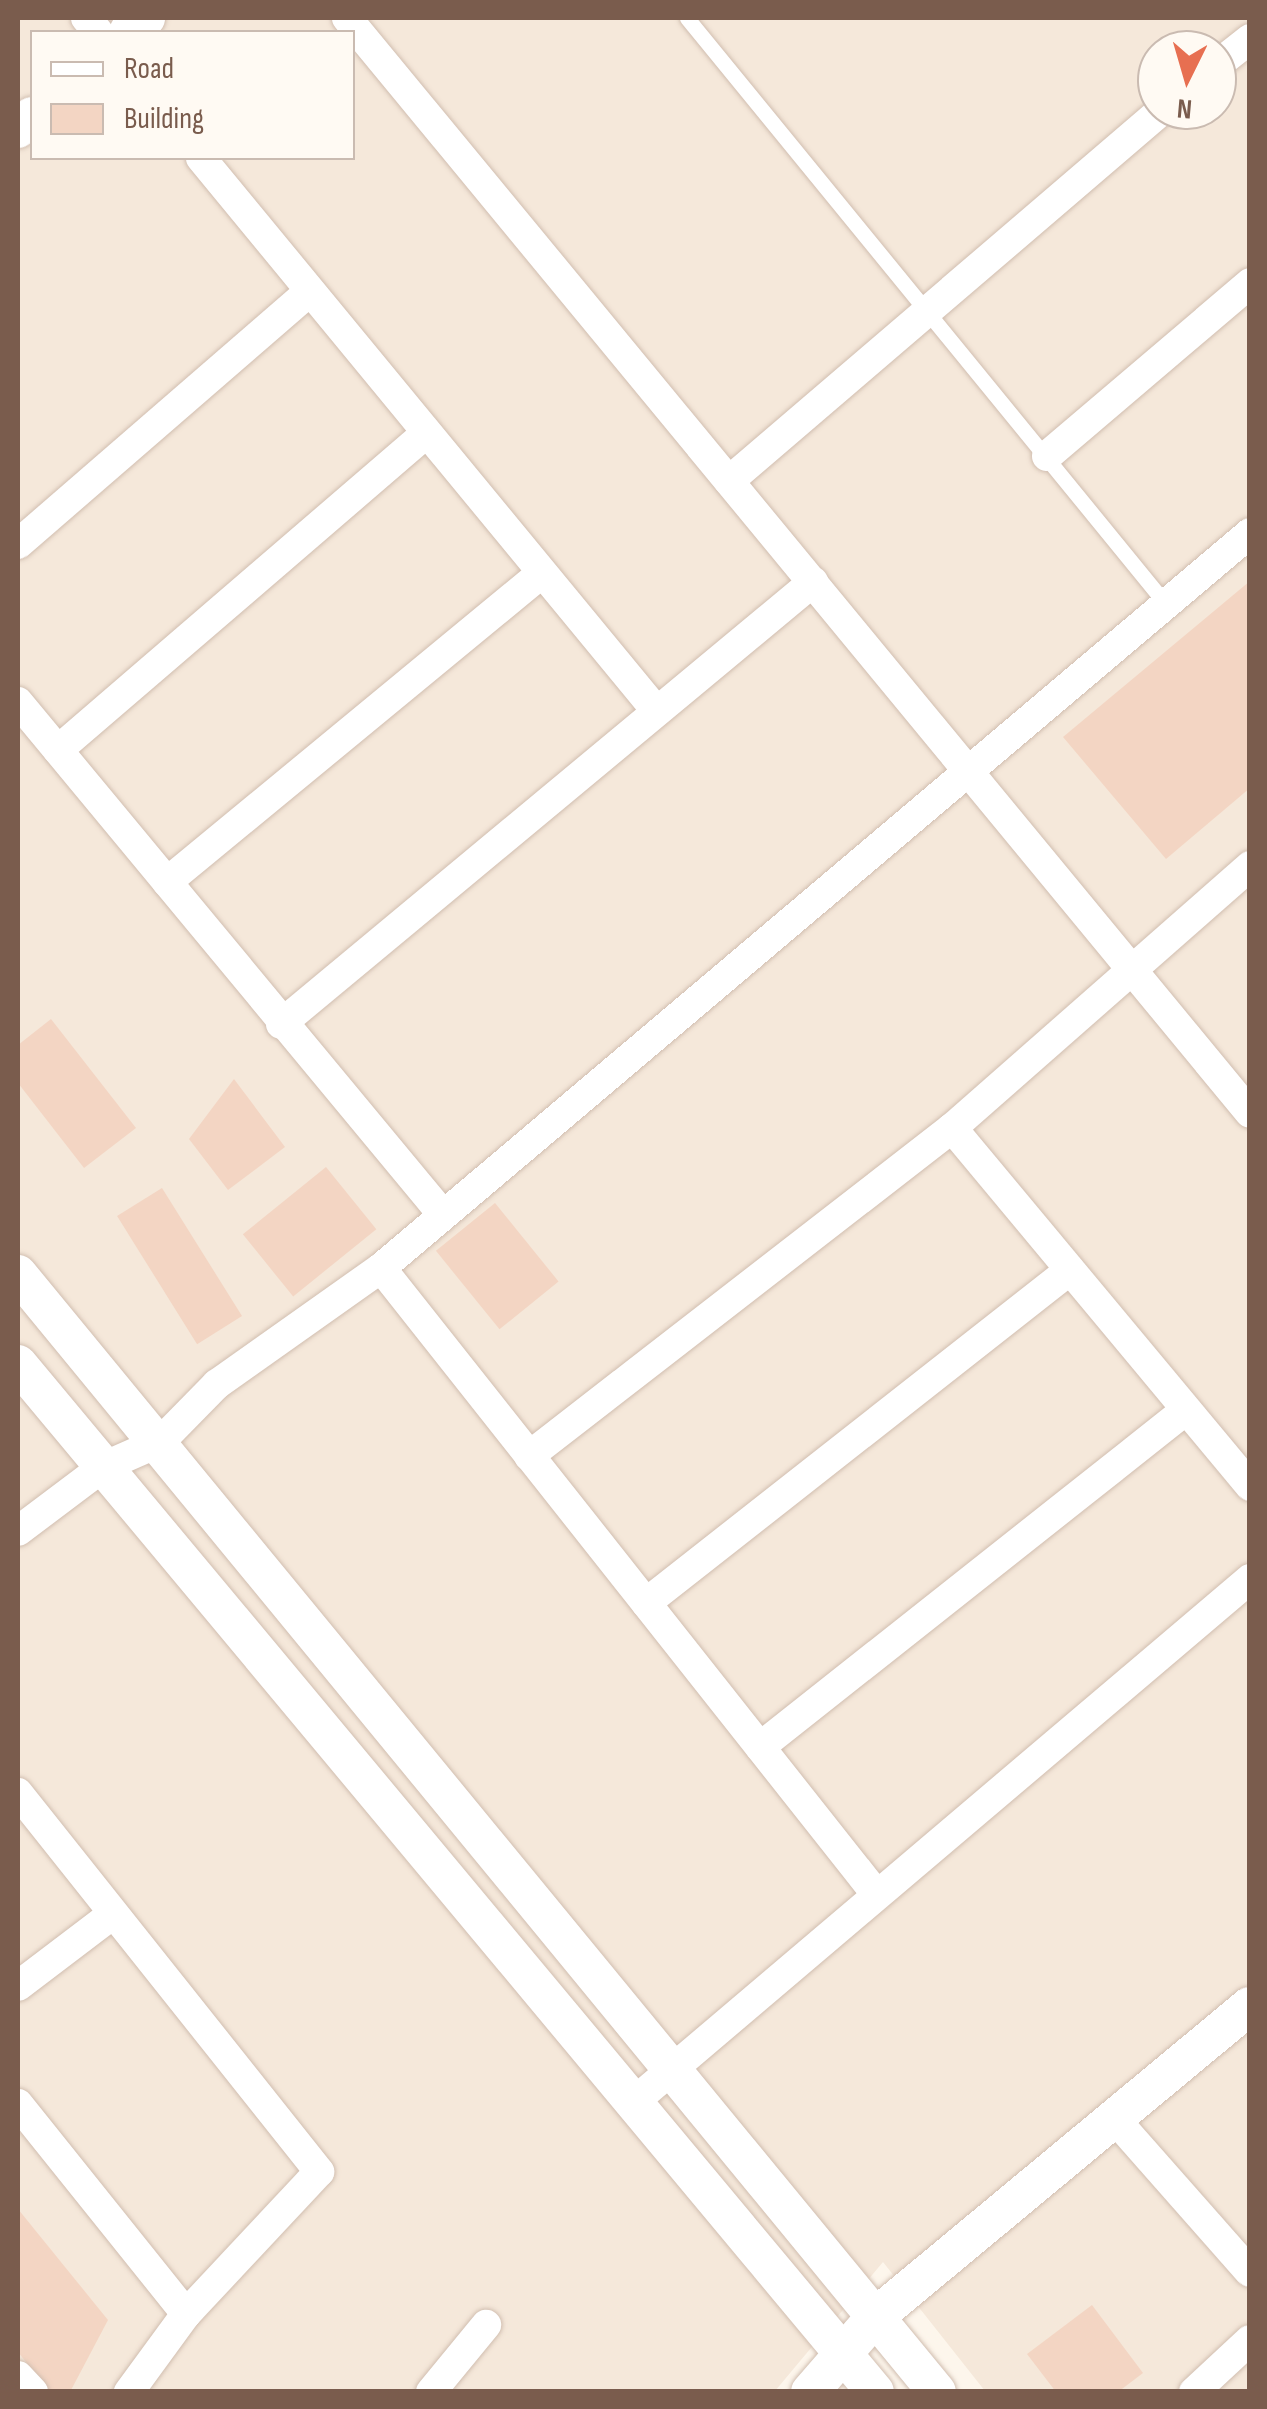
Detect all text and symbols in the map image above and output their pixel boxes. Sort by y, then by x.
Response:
legend [30,30,355,160]
north arrow [1137,30,1237,130]
text: Road [124,51,174,87]
text: N [1176,91,1193,125]
text: Building [124,101,204,137]

